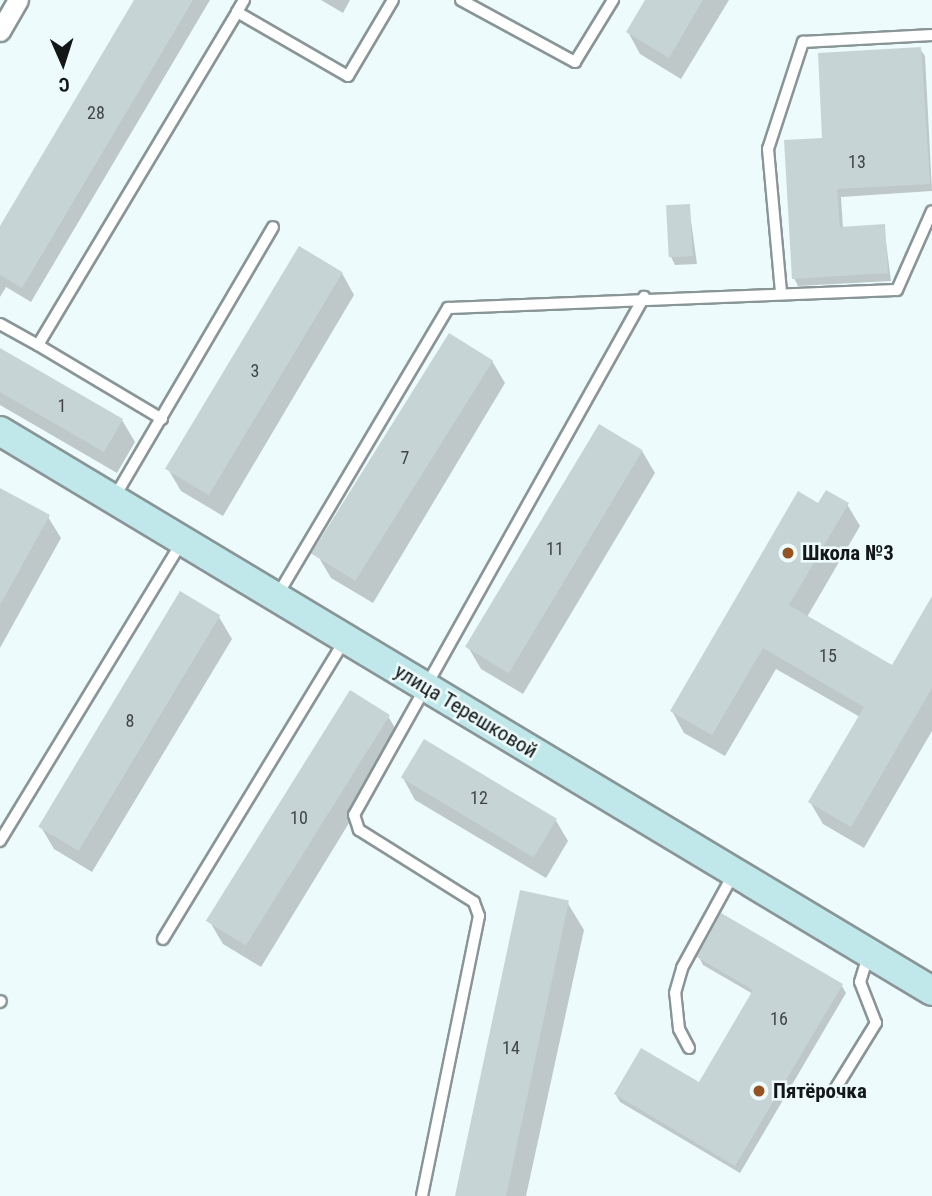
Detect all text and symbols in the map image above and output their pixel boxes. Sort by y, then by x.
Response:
north arrow [28,28,98,98]
text: С [58,73,70,96]
house number: 28 [87,102,105,124]
house number: 13 [848,151,866,173]
house number: 3 [251,360,259,382]
house number: 1 [58,395,66,417]
house number: 7 [401,447,409,469]
house number: 11 [546,538,564,560]
place label: Школа №3 [802,540,894,566]
marker: Школа №3 [780,545,796,561]
house number: 15 [819,645,837,667]
street label: улица Терешковой [390,658,542,764]
house number: 8 [126,710,134,732]
house number: 12 [470,787,488,809]
house number: 10 [290,807,308,829]
house number: 16 [770,1008,788,1030]
house number: 14 [502,1037,520,1059]
place label: Пятёрочка [773,1078,867,1104]
marker: Пятёрочка [751,1083,767,1099]

